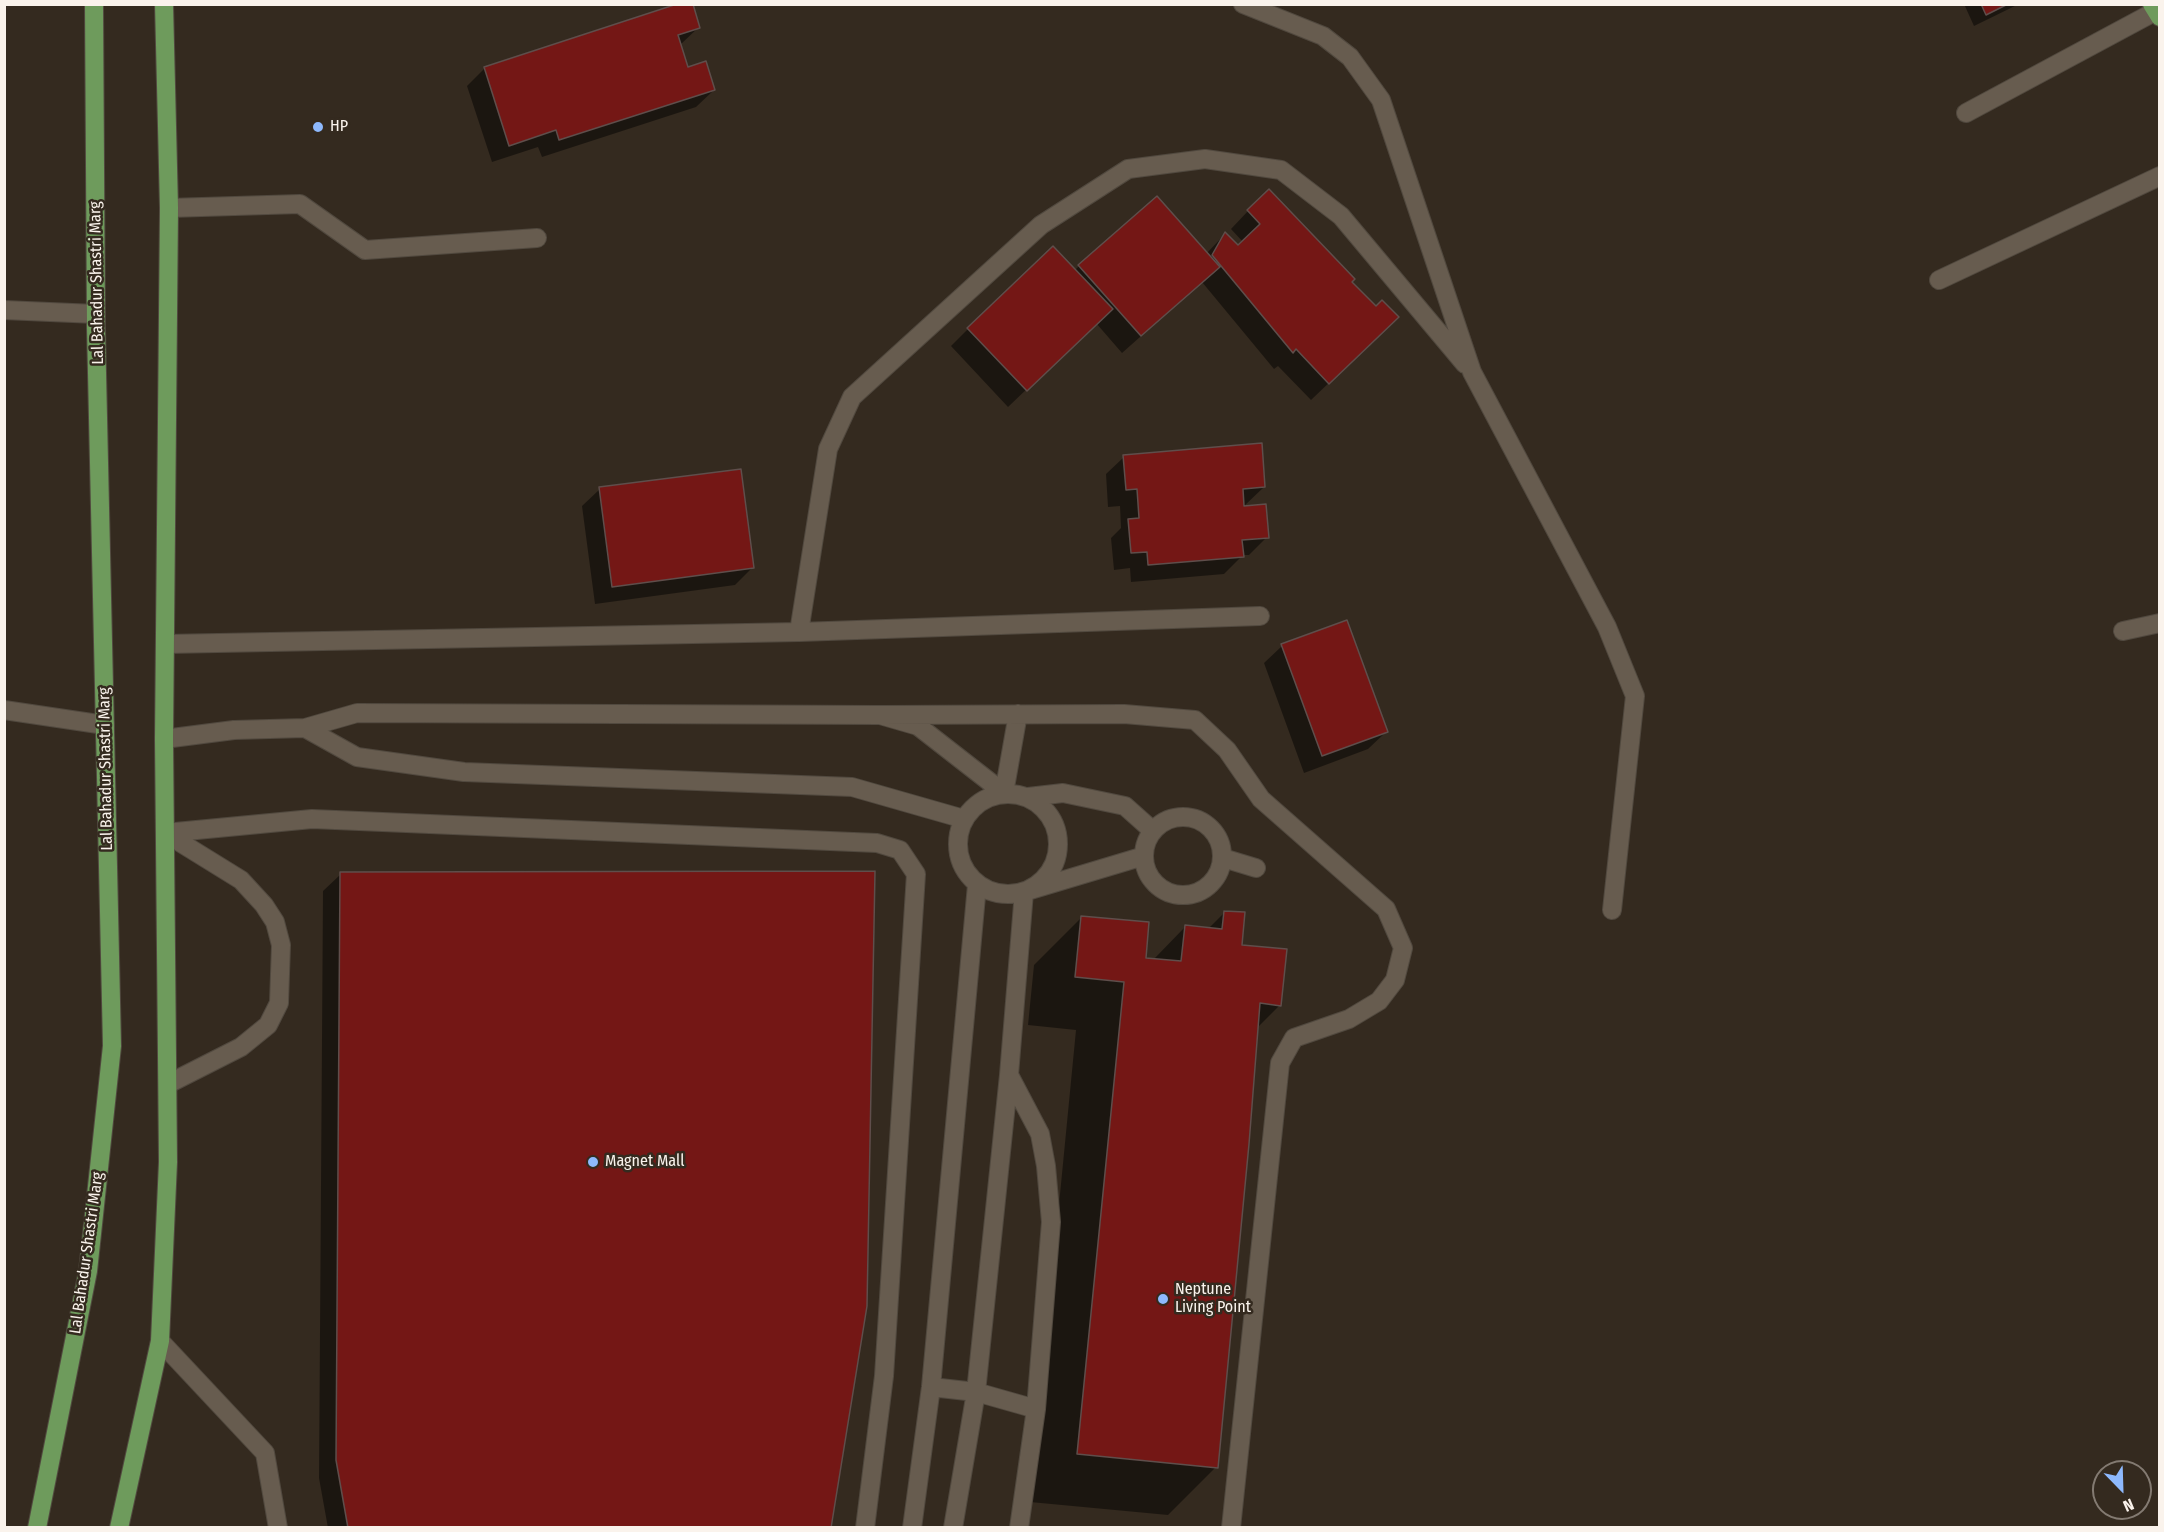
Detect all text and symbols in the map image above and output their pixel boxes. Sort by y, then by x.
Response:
place label: HP [330,117,348,137]
marker: HP [311,120,325,134]
street label: Lal Bahadur Shastri Marg [86,201,108,365]
street label: Lal Bahadur Shastri Marg [95,687,117,851]
place label: Magnet Mall [605,1152,684,1172]
marker: Magnet Mall [586,1155,600,1169]
street label: Lal Bahadur Shastri Marg [66,1171,108,1335]
place label: Neptune Living Point [1175,1280,1251,1318]
marker: Neptune Living Point [1156,1292,1170,1306]
north arrow [2092,1460,2152,1520]
text: N [2120,1495,2137,1516]

